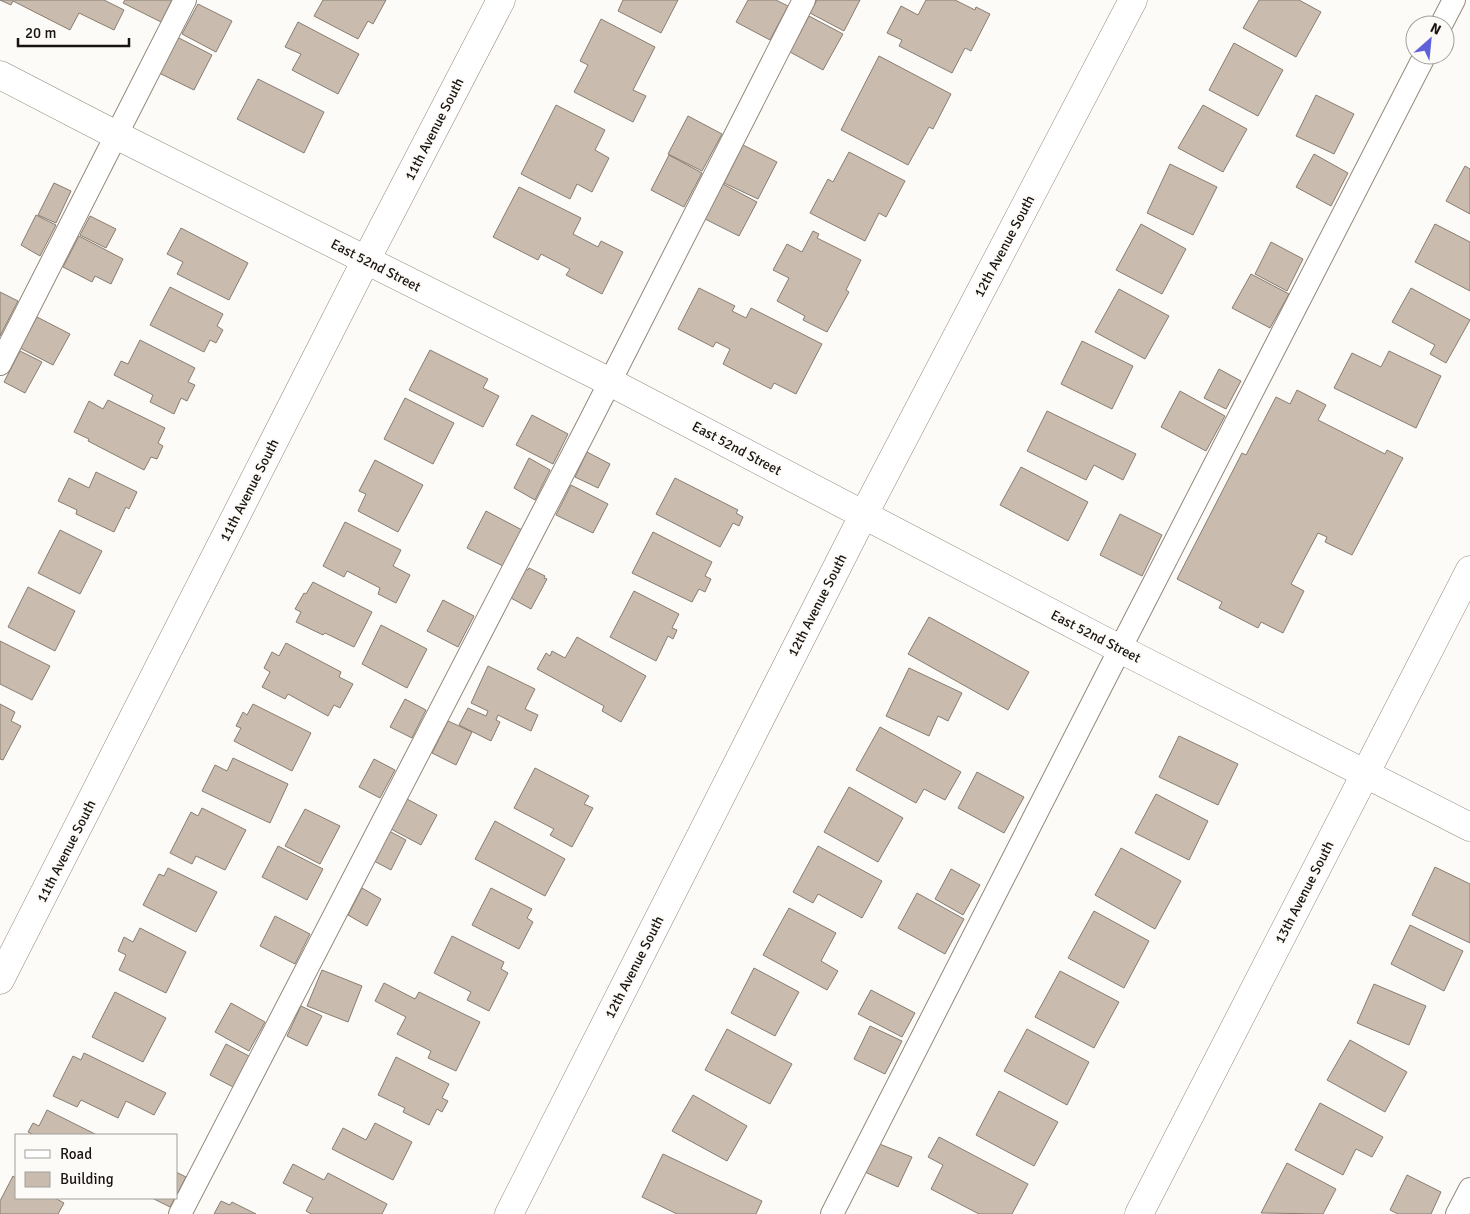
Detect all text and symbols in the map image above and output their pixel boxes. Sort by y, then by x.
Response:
scale bar [18,15,129,47]
north arrow [1405,15,1455,65]
text: N [1427,19,1444,39]
text: 20 m [25,24,56,42]
street label: 11th Avenue South [401,75,468,183]
street label: 12th Avenue South [970,192,1038,300]
street label: East 52nd Street [328,235,424,295]
street label: East 52nd Street [689,418,784,479]
street label: 11th Avenue South [216,436,283,544]
street label: 12th Avenue South [784,551,851,659]
street label: East 52nd Street [1048,606,1144,666]
street label: 11th Avenue South [33,797,100,905]
street label: 13th Avenue South [1271,838,1338,946]
street label: 12th Avenue South [601,913,668,1021]
legend [15,1134,178,1199]
text: Road [60,1145,92,1163]
text: Building [60,1170,114,1188]

